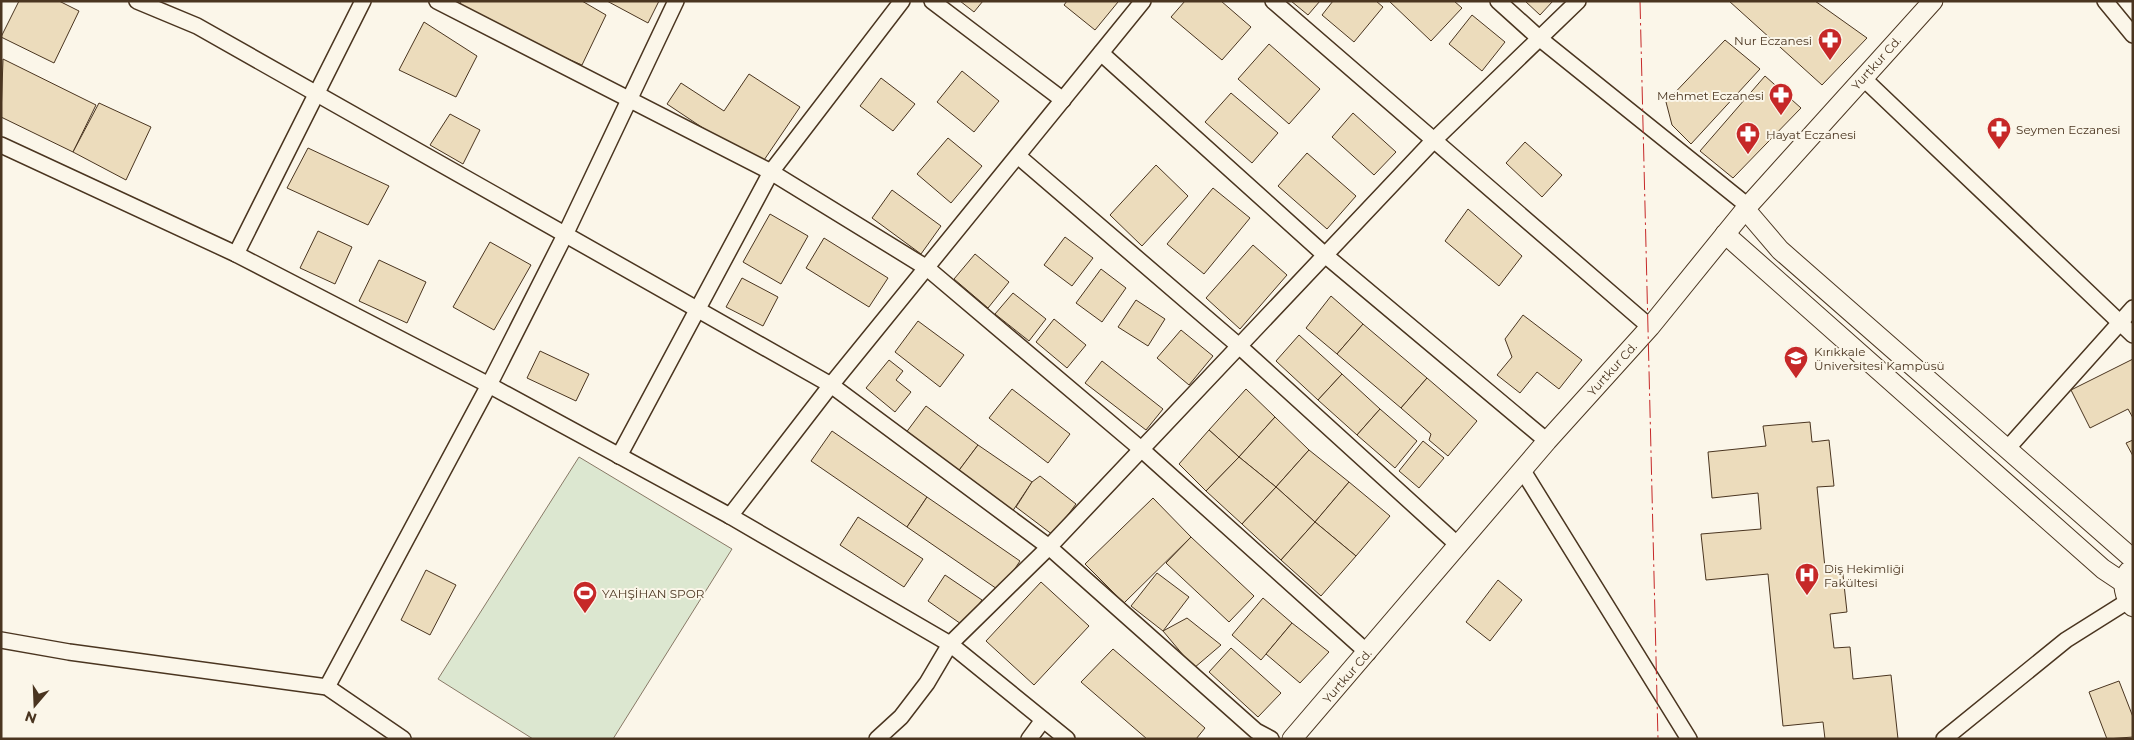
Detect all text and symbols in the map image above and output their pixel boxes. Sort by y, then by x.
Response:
pharmacy icon: Nur Eczanesi [1817,27,1843,61]
place label: Nur Eczanesi [1734,33,1812,48]
street label: Yurtkur Cd. [1848,33,1904,93]
pharmacy icon: Mehmet Eczanesi [1768,82,1794,116]
place label: Mehmet Eczanesi [1657,88,1764,103]
pharmacy icon: Seymen Eczanesi [1986,116,2012,150]
pharmacy icon: Hayat Eczanesi [1735,121,1761,155]
place label: Seymen Eczanesi [2016,122,2121,137]
place label: Hayat Eczanesi [1766,127,1856,142]
street label: Yurtkur Cd. [1584,339,1640,399]
place label: Kırıkkale Üniversitesi Kampüsü [1814,344,1945,373]
school or university icon: Kırıkkale Üniversitesi Kampüsü [1783,345,1809,379]
place label: Diş Hekimliği Fakültesi [1824,561,1904,590]
hospital icon: Diş Hekimliği Fakültesi [1794,562,1820,596]
sports icon: YAHŞİHAN SPOR [572,580,598,614]
place label: YAHŞİHAN SPOR [602,586,705,601]
street label: Yurtkur Cd. [1319,646,1375,706]
north arrow [10,680,60,730]
text: N [22,707,39,728]

